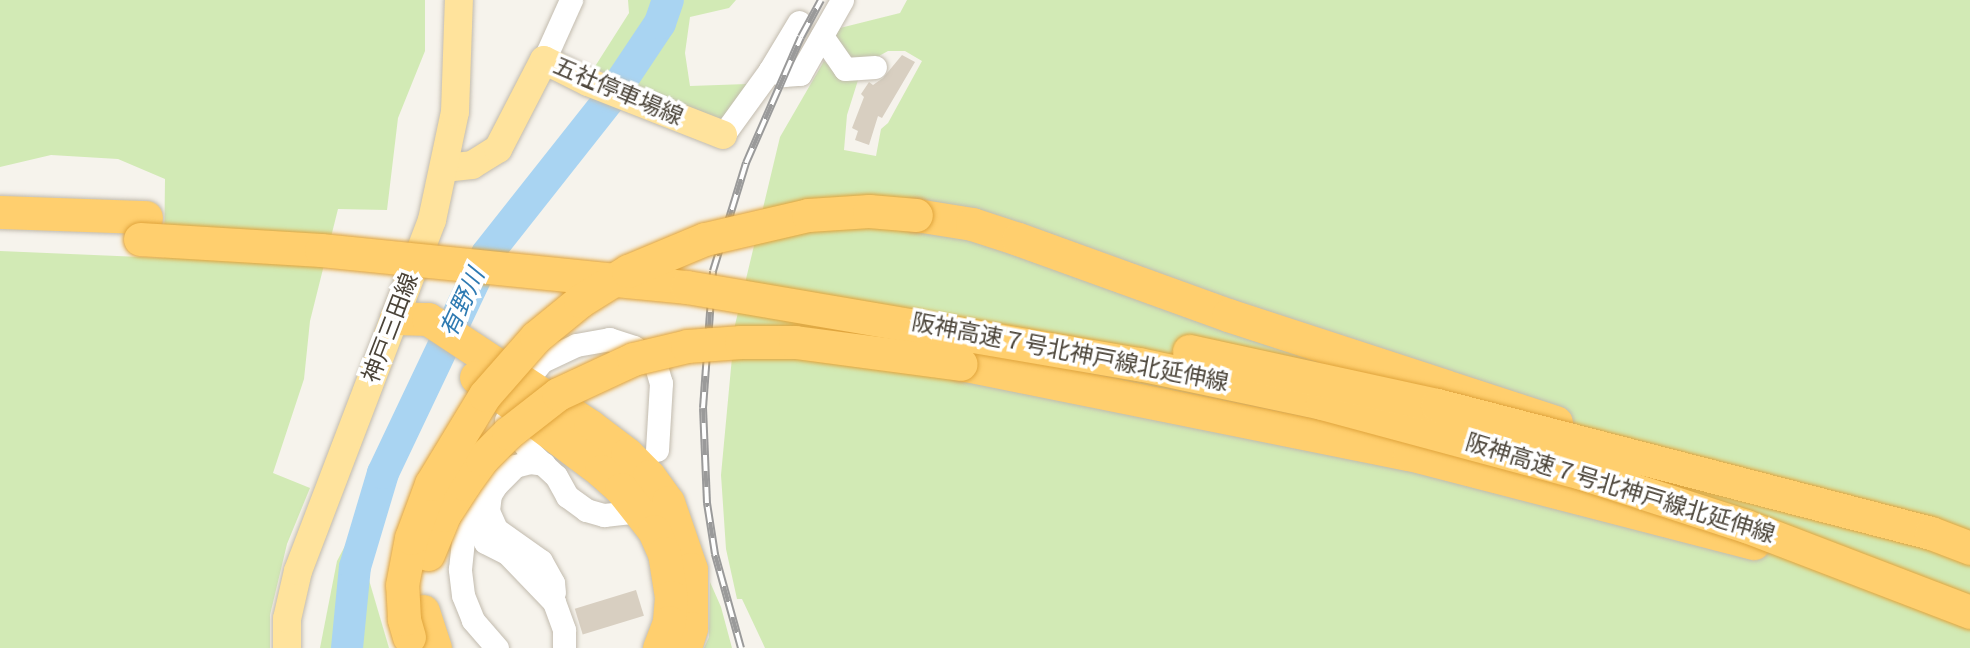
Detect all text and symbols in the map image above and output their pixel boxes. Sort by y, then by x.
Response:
street label: 五社停車場線 [549,52,687,132]
water label: 有野川 [435,264,491,342]
street label: 神戸三田線 [358,269,424,387]
street label: 阪神高速７号北神戸線北延伸線 [909,309,1231,397]
street label: 阪神高速７号北神戸線北延伸線 [1462,429,1778,549]

